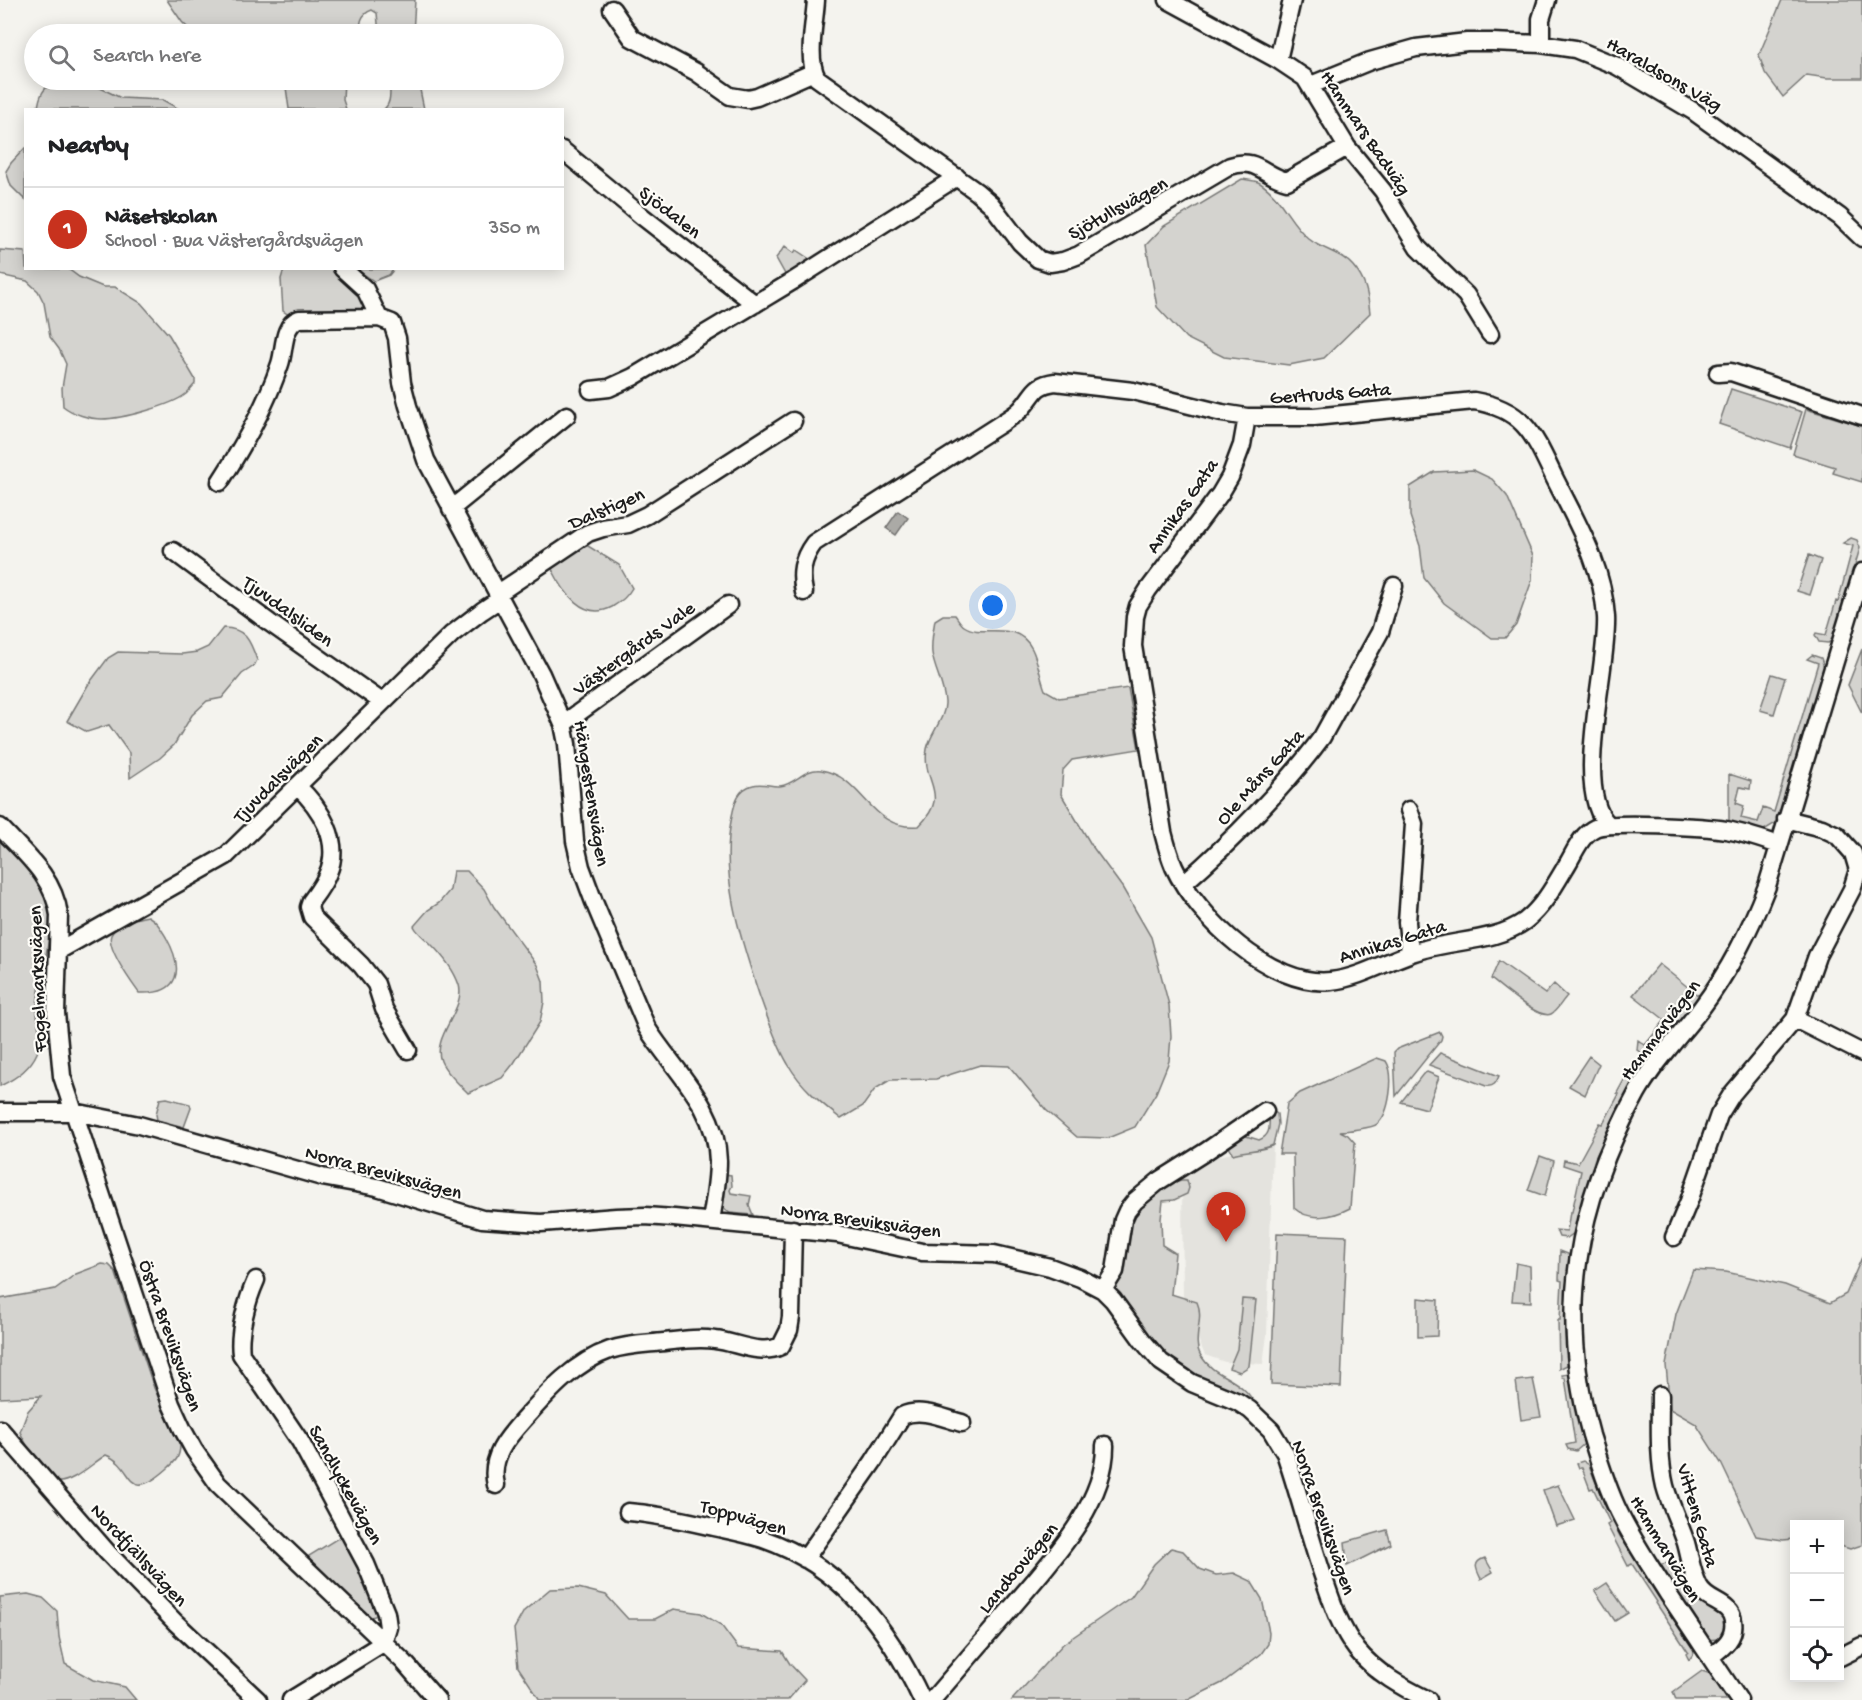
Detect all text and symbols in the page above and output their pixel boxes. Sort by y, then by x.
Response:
search box [24,24,564,90]
street label: Haraldsons Väg [1601,34,1725,118]
icon: search [45,41,78,74]
text: Search here [93,44,201,70]
street label: Hammars Badväg [1314,67,1414,201]
text: Nearby [48,132,129,163]
street label: Sjötullsvägen [1065,173,1173,247]
street label: Sjödalen [633,182,705,245]
text: Näsetskolan [105,205,217,231]
text: 1 [63,218,72,241]
text: 350 m [489,218,540,241]
text: School · Bua Västergårdsvägen [105,231,363,254]
street label: Gertruds Gata [1269,380,1393,411]
street label: Annikas Gata [1143,455,1225,559]
street label: Dalstigen [564,484,649,537]
street label: Tjuvdalsliden [236,572,337,654]
your location [978,591,1007,620]
street label: Västergårds Vale [568,597,701,702]
street label: Hängestensvägen [567,719,613,869]
street label: Ole Måns Gata [1212,724,1311,831]
street label: Tjuvdalsvägen [229,729,329,830]
street label: Fogelmarksvägen [25,905,54,1053]
street label: Annikas Gata [1337,916,1450,970]
street label: Hammarvägen [1616,976,1707,1086]
street label: Norra Breviksvägen [302,1142,465,1207]
pin: 1 [1206,1192,1246,1242]
street label: Norra Breviksvägen [779,1200,943,1245]
street label: Östra Breviksvägen [132,1257,206,1415]
street label: Sandlyckevägen [302,1422,386,1550]
street label: Norra Breviksvägen [1285,1438,1359,1599]
street label: Vittens Gata [1670,1461,1722,1571]
street label: Hammarvägen [1623,1492,1705,1608]
street label: Toppvägen [696,1496,789,1543]
street label: Nordfjällsvägen [84,1500,191,1613]
street label: Landbovägen [975,1519,1065,1619]
map controls [1790,1520,1844,1682]
button: + [1790,1520,1844,1574]
button: − [1790,1574,1844,1628]
button: locate [1790,1628,1844,1682]

